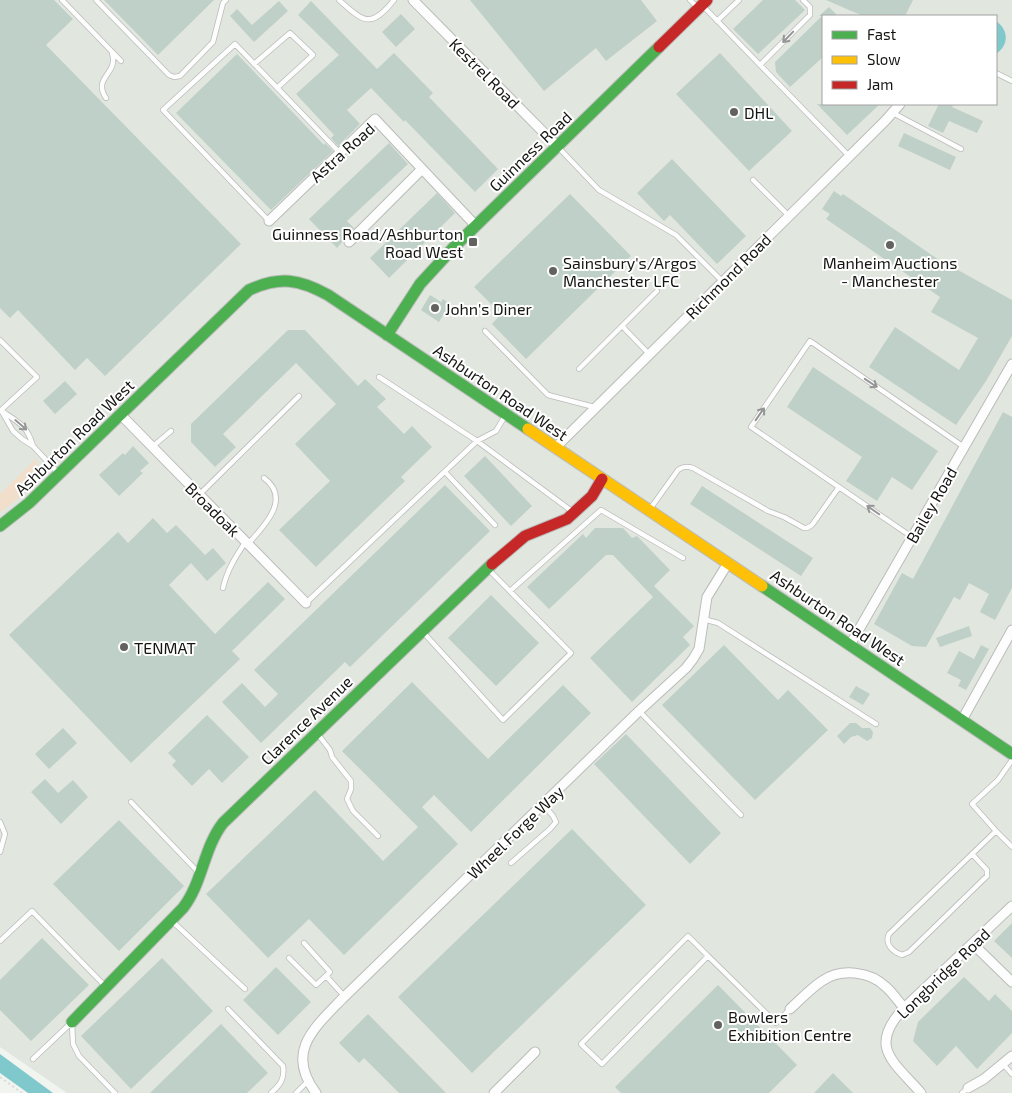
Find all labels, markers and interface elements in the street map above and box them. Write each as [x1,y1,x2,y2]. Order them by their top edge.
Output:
legend [822,15,997,105]
text: Fast [867,25,897,43]
one-way arrow [782,31,794,43]
street label: Kestrel Road [446,34,524,112]
text: Slow [867,50,901,68]
text: Jam [867,75,893,93]
place label: DHL [744,103,774,122]
marker: DHL [728,106,740,118]
street label: Guinness Road [485,107,575,195]
street label: Astra Road [306,118,378,186]
place label: Guinness Road/Ashburton Road West [272,224,463,261]
street label: Richmond Road [681,229,775,323]
marker: Guinness Road/Ashburton Road West [467,236,479,248]
marker: Manheim Auctions - Manchester [884,239,896,251]
place label: Sainsbury's/Argos Manchester LFC [563,253,697,290]
place label: Manheim Auctions - Manchester [823,253,957,290]
marker: Sainsbury's/Argos Manchester LFC [547,265,559,277]
place label: John's Diner [445,299,532,318]
marker: John's Diner [429,302,441,314]
street label: Ashburton Road West [430,340,572,444]
street label: Ashburton Road West [11,375,137,499]
one-way arrow [864,378,878,388]
one-way arrow [755,407,765,421]
one-way arrow [14,419,27,431]
street label: Bailey Road [902,464,960,546]
street label: Broadoak [182,478,244,540]
one-way arrow [866,505,880,515]
street label: Ashburton Road West [767,565,909,669]
place label: TENMAT [134,638,196,657]
marker: TENMAT [118,641,130,653]
street label: Clarence Avenue [256,672,356,768]
street label: Wheel Forge Way [463,781,567,883]
street label: Longbridge Road [892,924,994,1022]
place label: Bowlers Exhibition Centre [728,1007,852,1044]
marker: Bowlers Exhibition Centre [712,1019,724,1031]

